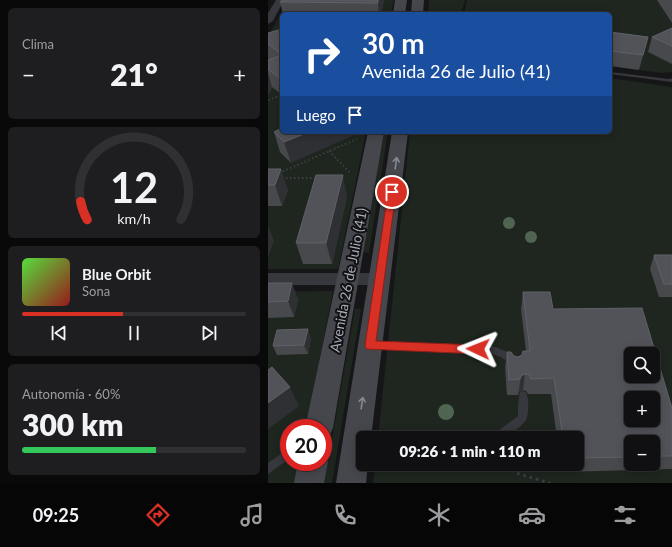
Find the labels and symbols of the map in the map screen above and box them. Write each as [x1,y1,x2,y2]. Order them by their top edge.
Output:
one-way arrow [392,157,400,170]
pin [375,175,409,209]
street label: Avenida 26 de Julio (41) [326,206,370,354]
position arrow [457,328,499,370]
one-way arrow [358,397,366,410]
speed limit sign: 20 [280,419,332,471]

